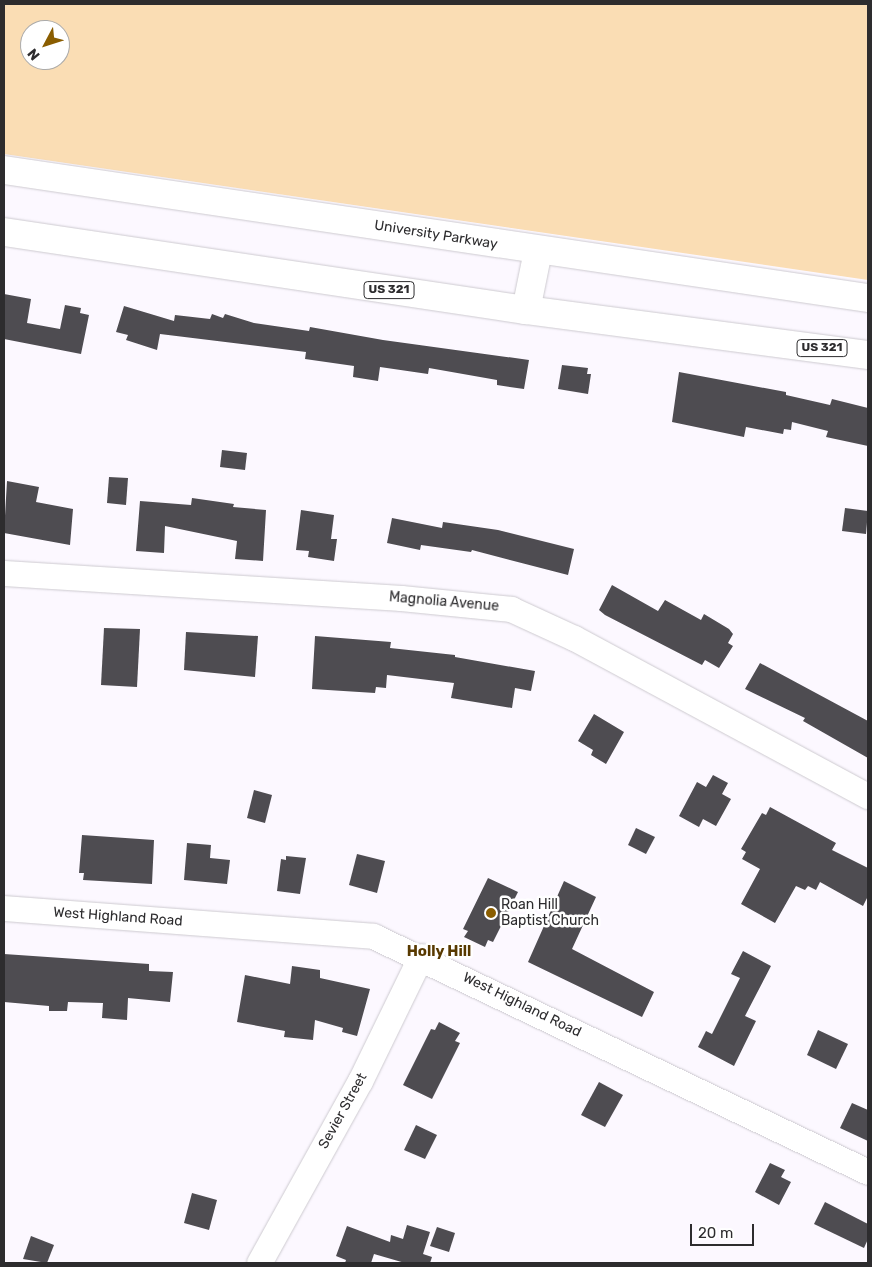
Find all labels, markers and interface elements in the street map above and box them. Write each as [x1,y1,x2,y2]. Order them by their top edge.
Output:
north arrow [20,20,70,70]
text: N [24,45,44,64]
street label: University Parkway [373,217,499,253]
road number: US 321 [363,280,415,300]
road number: US 321 [796,338,848,358]
street label: Magnolia Avenue [388,589,500,615]
place label: Roan Hill Baptist Church [501,897,599,930]
street label: West Highland Road [53,904,183,930]
marker: Roan Hill Baptist Church [485,907,497,919]
district label: Holly Hill [406,943,472,961]
street label: West Highland Road [460,969,584,1041]
street label: Sevier Street [315,1070,371,1152]
scale bar [692,1214,756,1246]
text: 20 m [698,1224,733,1242]

